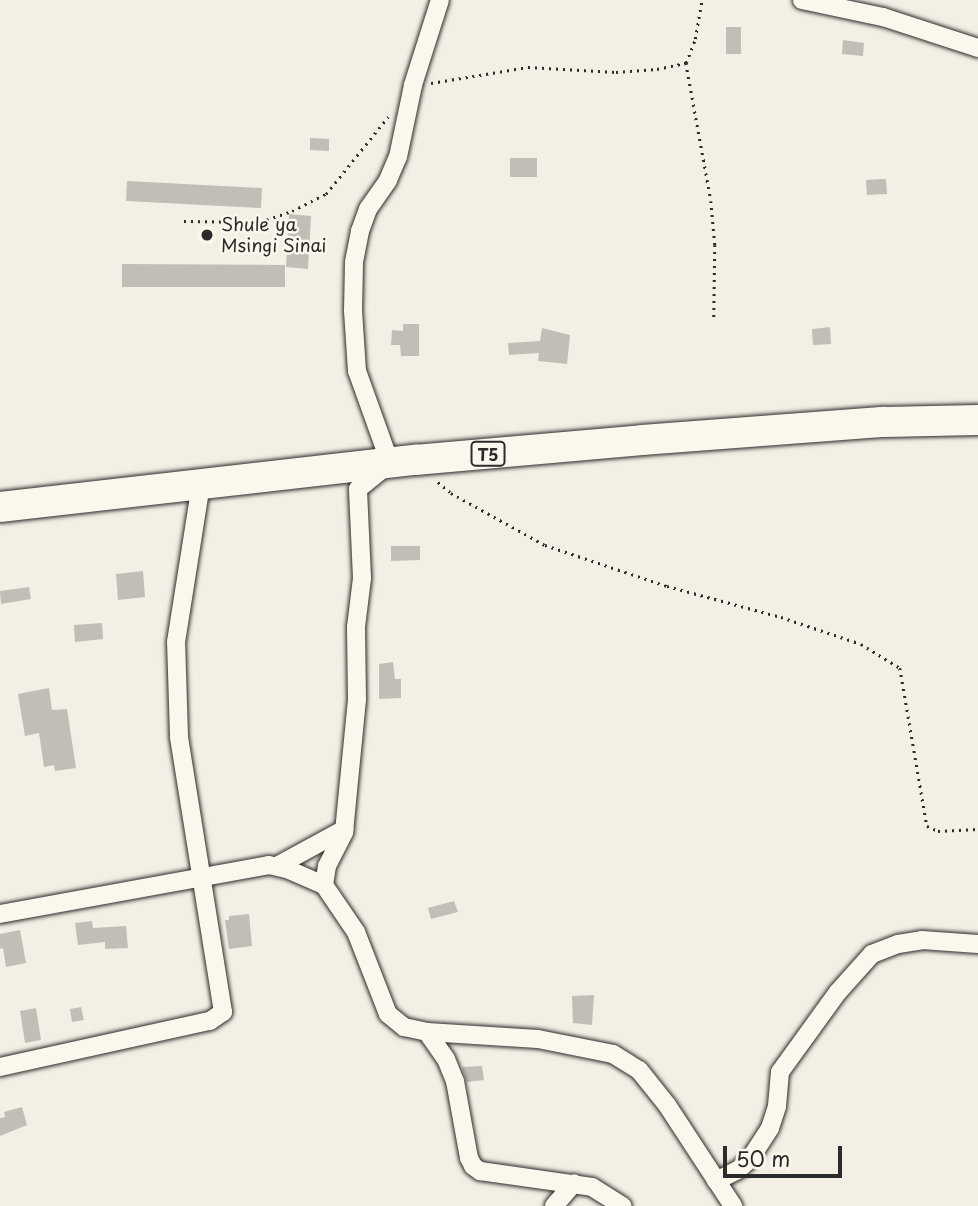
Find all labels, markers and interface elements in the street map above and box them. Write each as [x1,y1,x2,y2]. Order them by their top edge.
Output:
place label: Shule ya Msingi Sinai [221,214,327,256]
marker: Shule ya Msingi Sinai [199,227,215,243]
road number: T5 [470,442,505,467]
scale bar [726,1132,845,1176]
text: 50 m [736,1142,790,1174]

